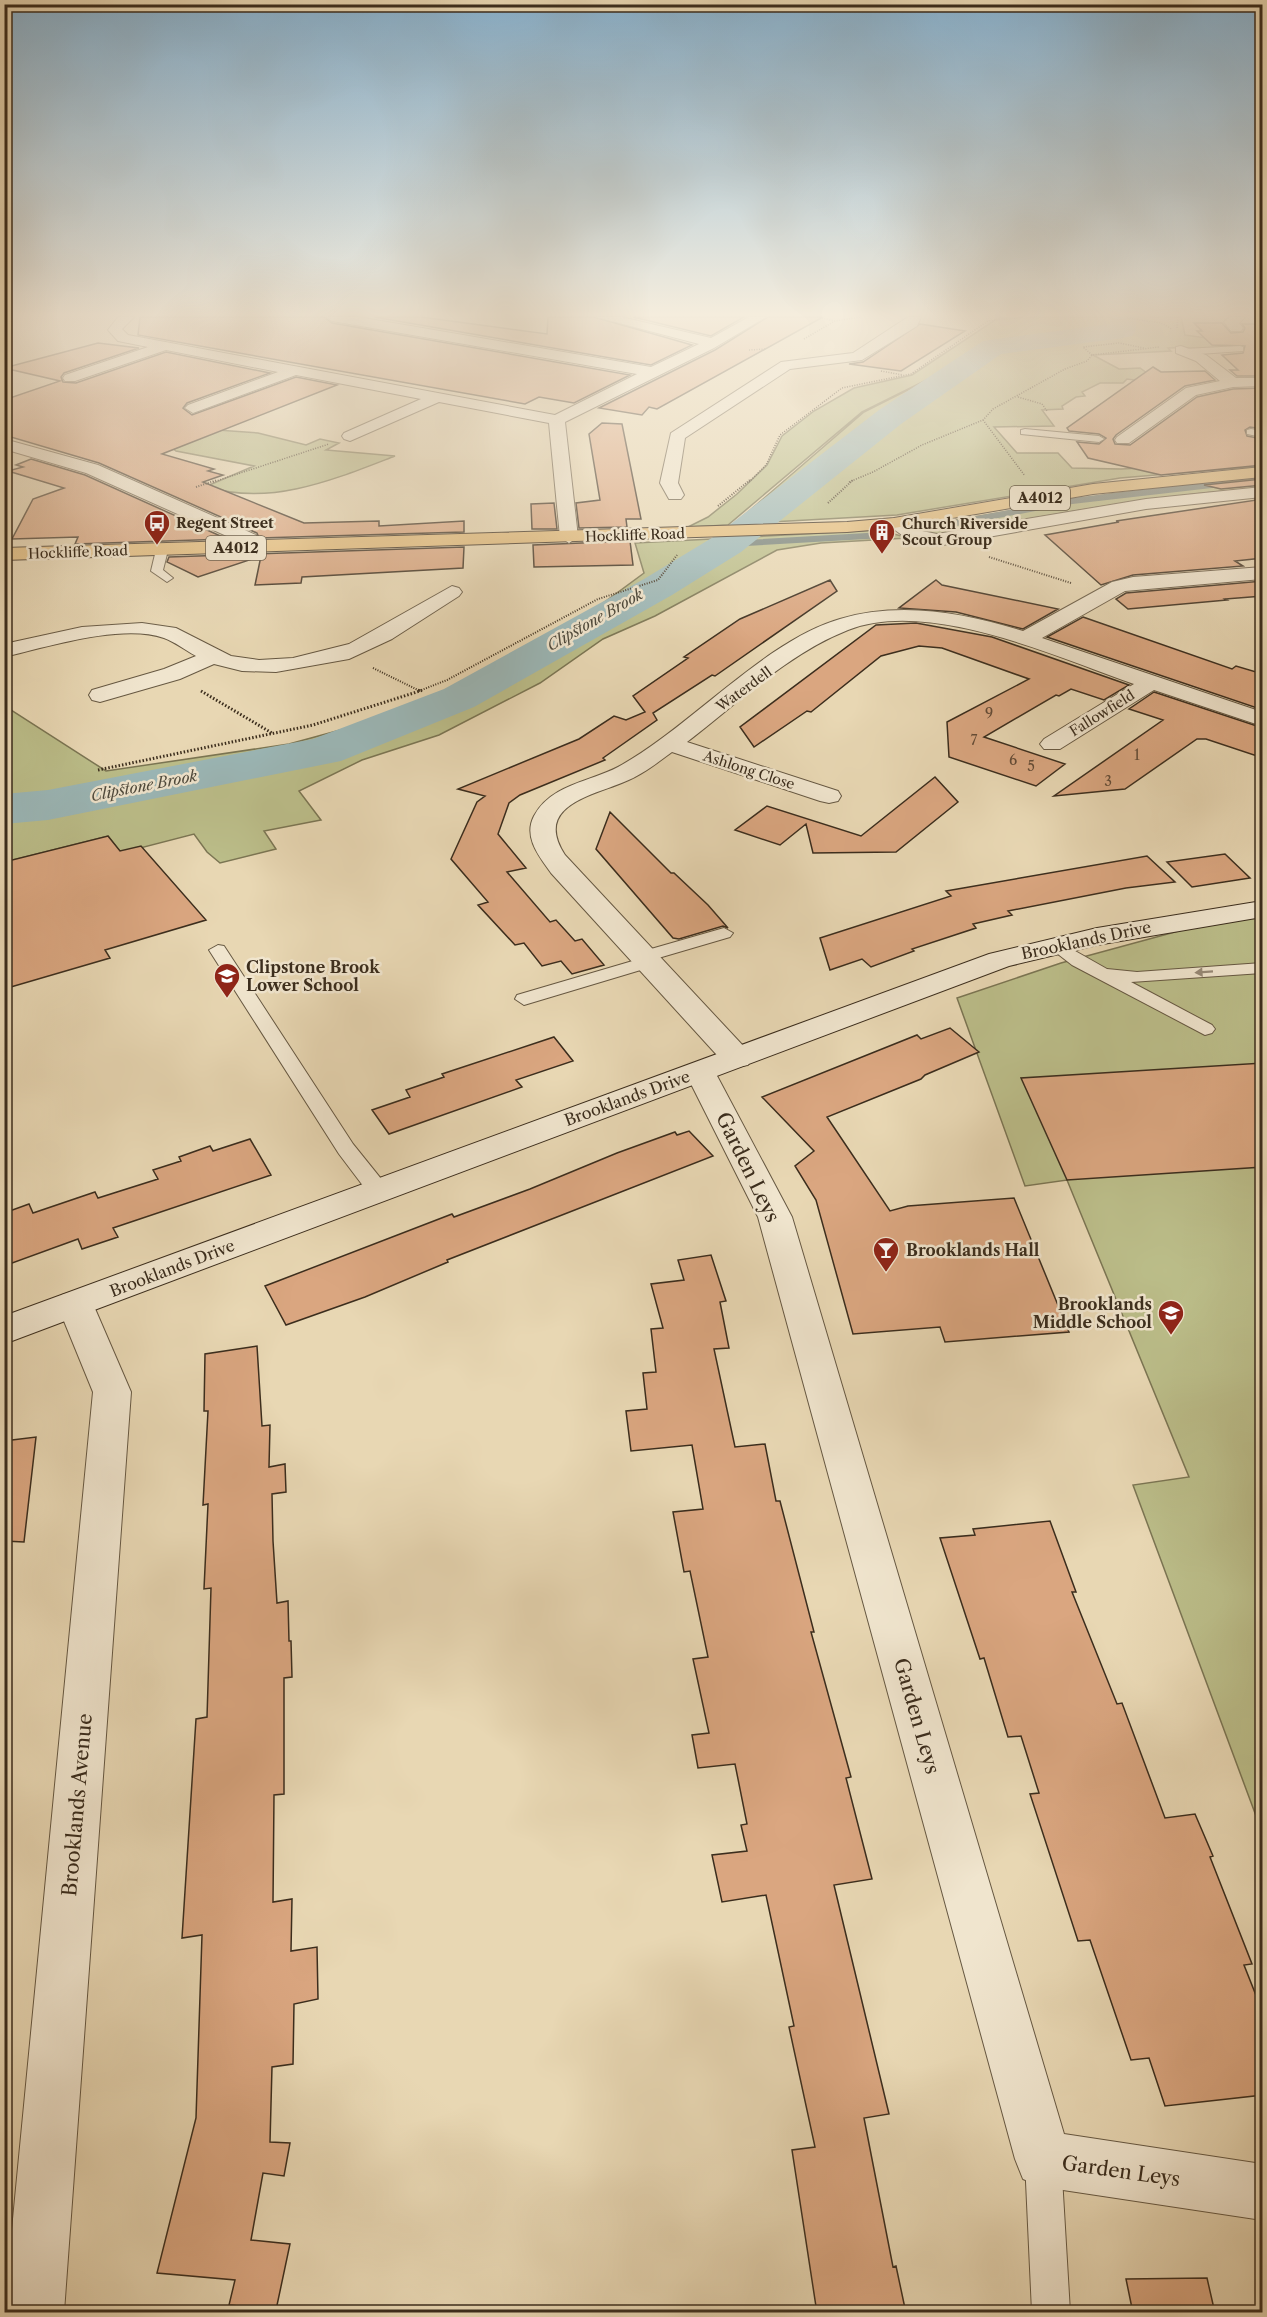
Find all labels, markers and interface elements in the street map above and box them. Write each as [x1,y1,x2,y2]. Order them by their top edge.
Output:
road number: A4012 [1010,486,1070,510]
bus stop icon: Regent Street [142,508,172,546]
place label: Regent Street [176,514,274,532]
place label: Church Riverside Scout Group [902,515,1028,549]
building icon: Church Riverside Scout Group [867,517,897,555]
street label: Hockliffe Road [585,524,686,546]
road number: A4012 [206,536,266,560]
street label: Hockliffe Road [28,541,129,563]
water label: Clipstone Brook [543,584,646,655]
street label: Waterdell [712,663,775,716]
street label: Fallowfield [1066,686,1138,740]
house number: 9 [985,704,993,722]
house number: 7 [971,731,978,749]
street label: Ashlong Close [700,746,797,793]
house number: 1 [1134,746,1140,764]
house number: 6 [1009,751,1017,769]
house number: 5 [1027,757,1035,775]
water label: Clipstone Brook [89,766,199,805]
house number: 3 [1104,772,1112,790]
street label: Brooklands Drive [1019,916,1153,964]
place label: Clipstone Brook Lower School [246,957,380,995]
school or university icon: Clipstone Brook Lower School [212,961,242,999]
one-way arrow [1195,967,1214,977]
street label: Brooklands Drive [561,1066,693,1130]
street label: Garden Leys [711,1108,785,1226]
street label: Brooklands Drive [107,1235,237,1301]
bar icon: Brooklands Hall [871,1235,901,1273]
place label: Brooklands Hall [906,1240,1040,1260]
place label: Brooklands Middle School [1033,1294,1152,1332]
school or university icon: Brooklands Middle School [1156,1298,1186,1336]
street label: Garden Leys [889,1655,945,1777]
street label: Brooklands Avenue [57,1712,97,1898]
street label: Garden Leys [1060,2151,1182,2191]

